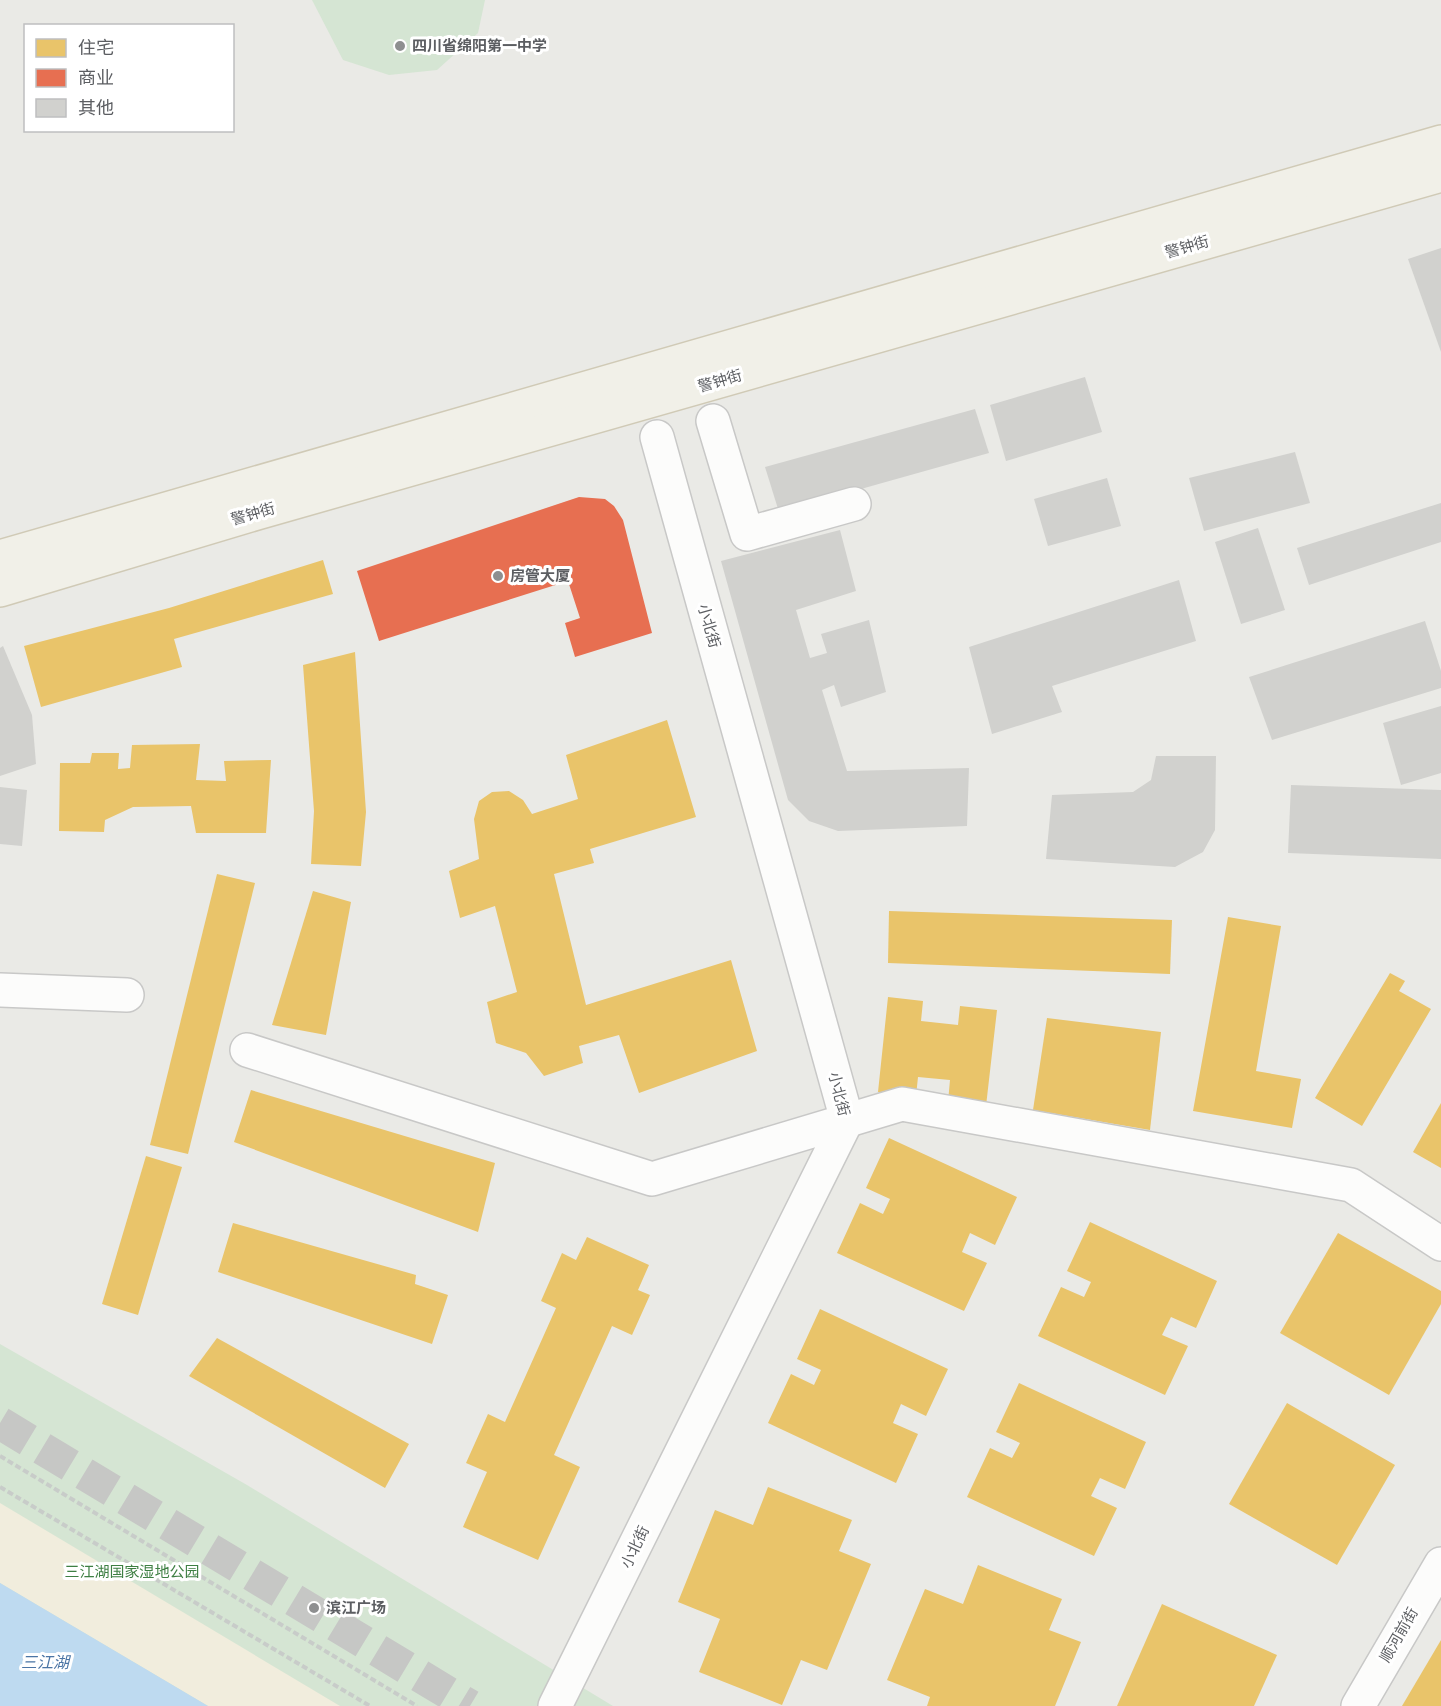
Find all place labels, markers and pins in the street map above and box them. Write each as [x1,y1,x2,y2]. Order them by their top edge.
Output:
place label: 四川省绵阳第一中学 [412,37,547,55]
marker: 四川省绵阳第一中学 [393,39,407,53]
place label: 房管大厦 [510,567,570,585]
marker: 房管大厦 [491,569,505,583]
place label: 滨江广场 [326,1599,386,1617]
marker: 滨江广场 [307,1601,321,1615]

